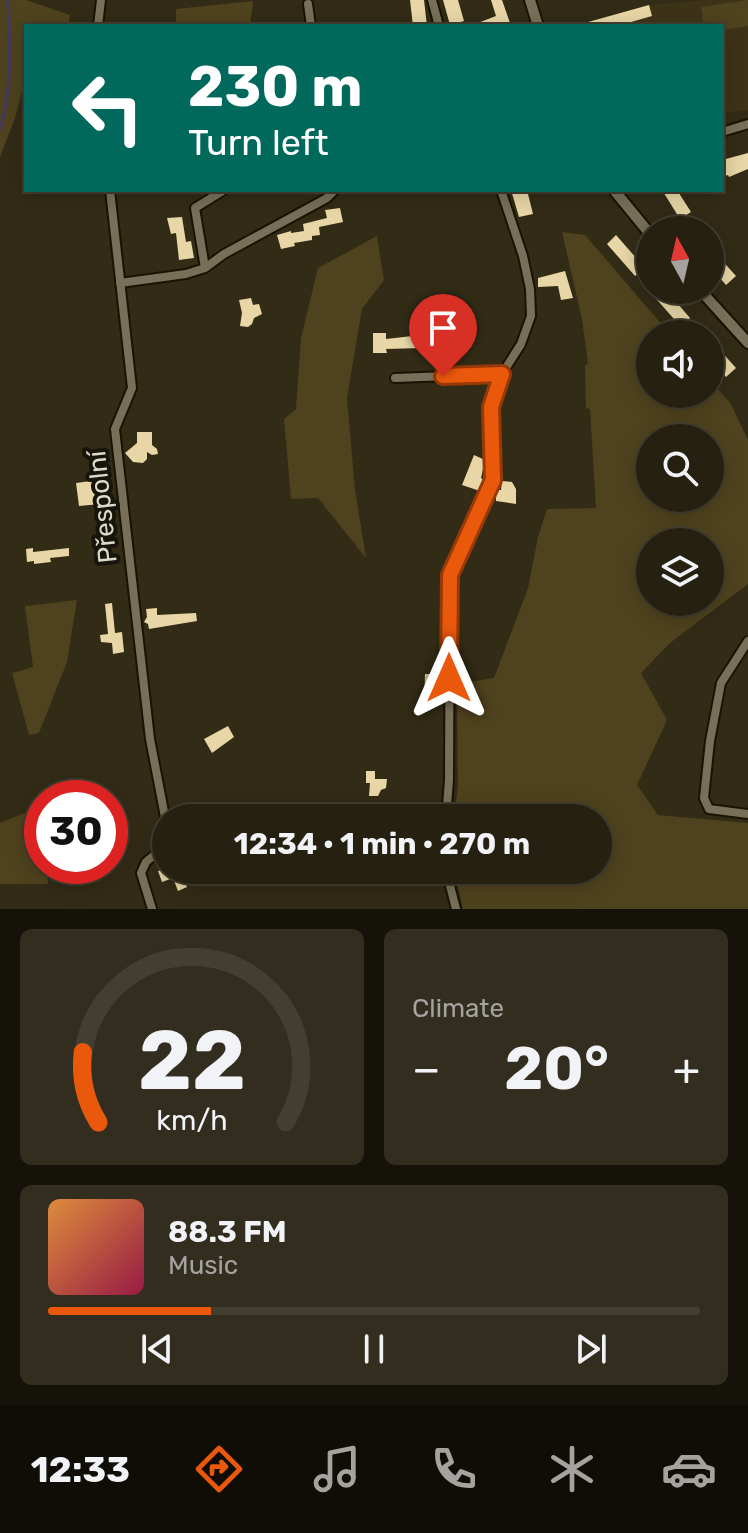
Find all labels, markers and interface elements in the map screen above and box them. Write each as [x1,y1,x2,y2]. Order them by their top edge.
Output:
text: 230 m [188,54,363,120]
icon: left [56,56,160,160]
text: Turn left [188,121,329,164]
north arrow [636,216,724,304]
map controls [636,216,724,616]
pin [409,294,477,376]
icon: arrive [421,306,465,350]
button: sound [636,320,724,408]
button: search [636,424,724,512]
street label: Přespolní [81,447,124,565]
button: layers [636,528,724,616]
position arrow [407,636,491,720]
speed limit sign: 30 [24,780,128,884]
text: 12:34 · 1 min · 270 m [234,826,530,862]
text: Climate [412,993,504,1024]
text: 22 [138,1011,246,1110]
text: 20° [504,1033,609,1104]
text: − [412,1043,441,1095]
text: + [673,1043,700,1095]
text: km/h [156,1103,228,1137]
text: 88.3 FM [168,1214,287,1250]
text: Music [168,1250,238,1281]
icon: previous [135,1327,179,1371]
icon: pause [352,1327,396,1371]
icon: next [569,1327,613,1371]
icon: directions [191,1441,247,1497]
icon: music [309,1441,365,1497]
icon: phone [426,1441,482,1497]
icon: climate [544,1441,600,1497]
icon: car [661,1441,717,1497]
text: 12:33 [31,1448,130,1491]

